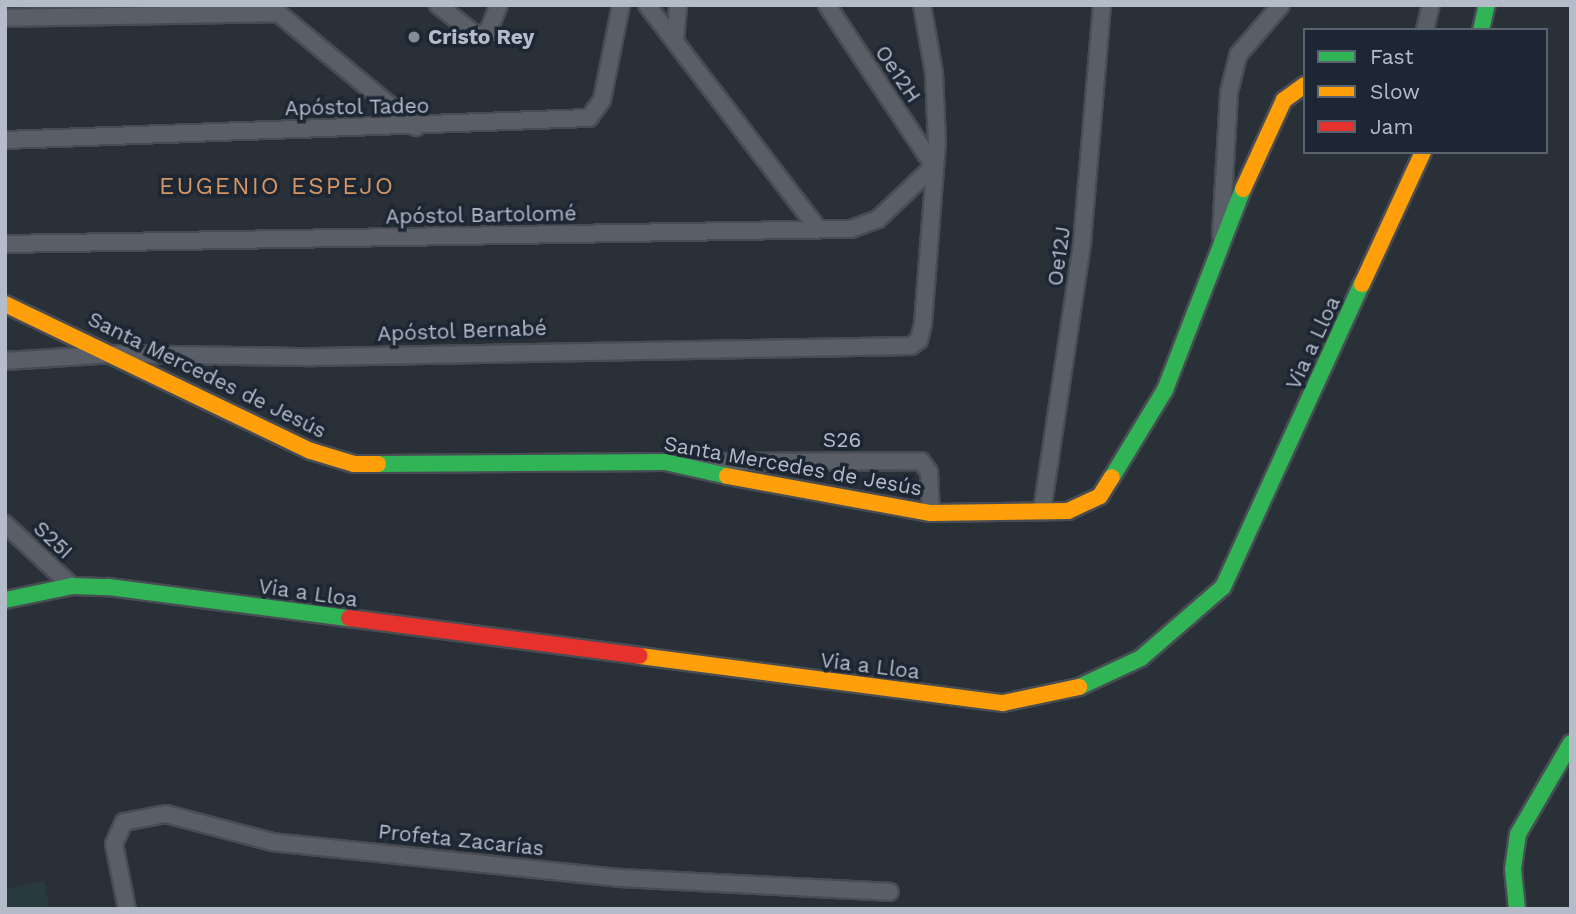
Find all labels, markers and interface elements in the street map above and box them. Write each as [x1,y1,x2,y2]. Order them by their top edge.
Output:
place label: Cristo Rey [428,24,534,50]
legend [1303,28,1548,154]
marker: Cristo Rey [406,29,422,45]
street label: Oe12H [870,41,926,107]
text: Fast [1370,44,1414,69]
text: Slow [1370,79,1420,104]
street label: Apóstol Tadeo [284,93,430,121]
text: Jam [1370,114,1413,139]
district label: EUGENIO ESPEJO [161,173,393,201]
street label: Apóstol Bartolomé [385,201,577,229]
street label: Oe12J [1042,224,1076,288]
street label: Via a Lloa [1280,292,1346,394]
street label: Santa Mercedes de Jesús [83,306,331,444]
street label: Apóstol Bernabé [376,315,548,347]
street label: S26 [823,427,861,453]
street label: Santa Mercedes de Jesús [661,431,925,501]
street label: S25I [28,516,78,564]
street label: Via a Lloa [256,574,360,612]
street label: Via a Lloa [818,647,922,685]
street label: Profeta Zacarías [377,819,545,861]

